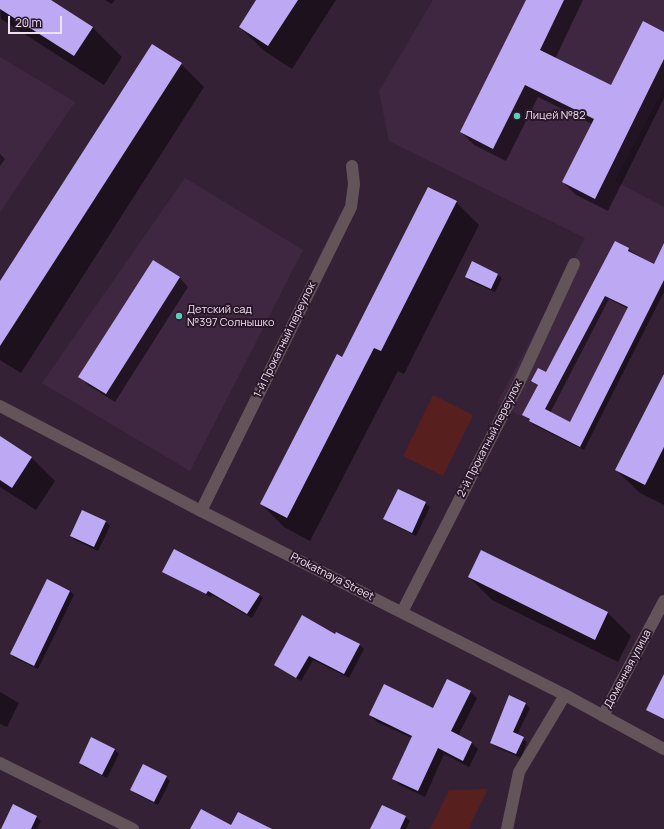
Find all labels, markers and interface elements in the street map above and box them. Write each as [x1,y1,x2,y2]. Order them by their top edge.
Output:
scale bar [10,8,64,34]
text: 20 m [15,14,42,31]
place label: Лицей №82 [525,109,585,123]
marker: Лицей №82 [512,111,522,121]
street label: 1-й Прокатный переулок [251,280,319,400]
place label: Детский сад №397 Солнышко [187,303,274,329]
marker: Детский сад №397 Солнышко [174,311,184,321]
street label: 2-й Прокатный переулок [455,379,525,499]
street label: Prokatnaya Street [288,550,376,604]
street label: Доменная улица [602,627,654,711]

